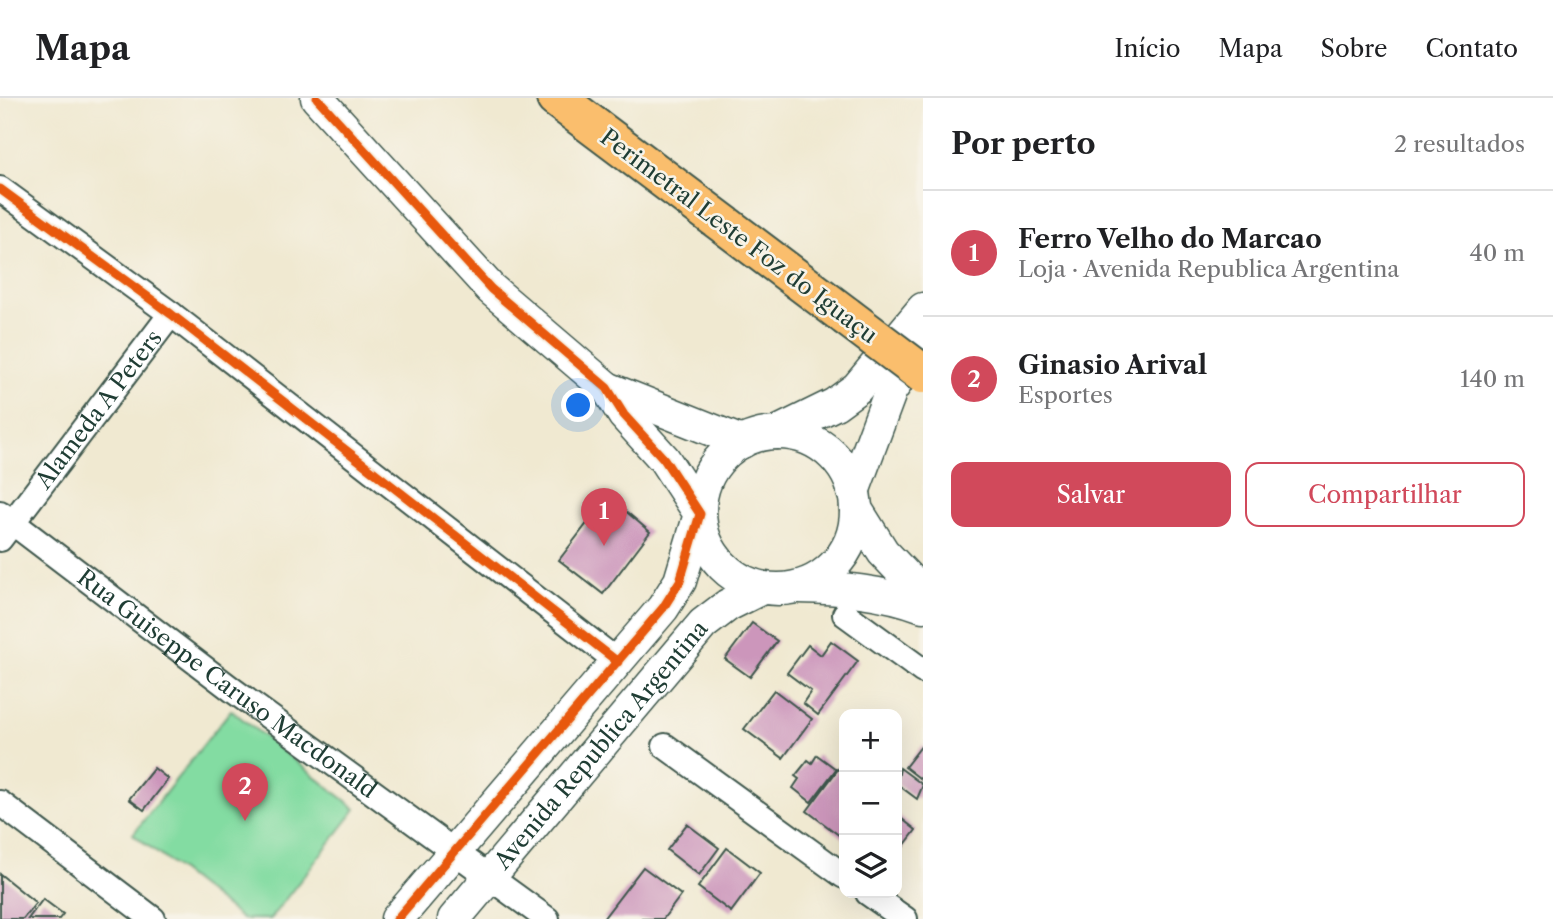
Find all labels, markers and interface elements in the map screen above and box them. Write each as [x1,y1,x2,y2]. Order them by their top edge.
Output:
text: Mapa [35,28,130,69]
text: Início [1114,34,1180,63]
text: Mapa [1218,34,1283,63]
text: Sobre [1321,34,1387,63]
text: Contato [1425,34,1518,63]
street label: Perimetral Leste Foz do Iguaçu [595,123,883,349]
text: Por perto [951,125,1096,162]
text: 2 resultados [1394,130,1525,158]
text: Ferro Velho do Marcao [1018,223,1322,255]
text: 1 [969,239,979,267]
text: 40 m [1470,239,1525,267]
text: Loja · Avenida Republica Argentina [1018,255,1399,283]
street label: Alameda A Peters [29,324,168,495]
text: Ginasio Arival [1018,349,1207,381]
text: 2 [967,365,981,393]
text: 140 m [1460,365,1525,393]
text: Esportes [1018,381,1113,409]
your location [561,388,595,422]
button: Salvar [951,462,1231,527]
button: Compartilhar [1245,462,1525,527]
pin: 1 [581,488,627,546]
street label: Rua Guiseppe Caruso Macdonald [72,563,382,804]
street label: Avenida Republica Argentina [488,614,714,875]
map controls [839,709,902,898]
button: + [839,709,902,772]
pin: 2 [222,763,268,821]
button: − [839,772,902,835]
button: layers [839,835,902,898]

